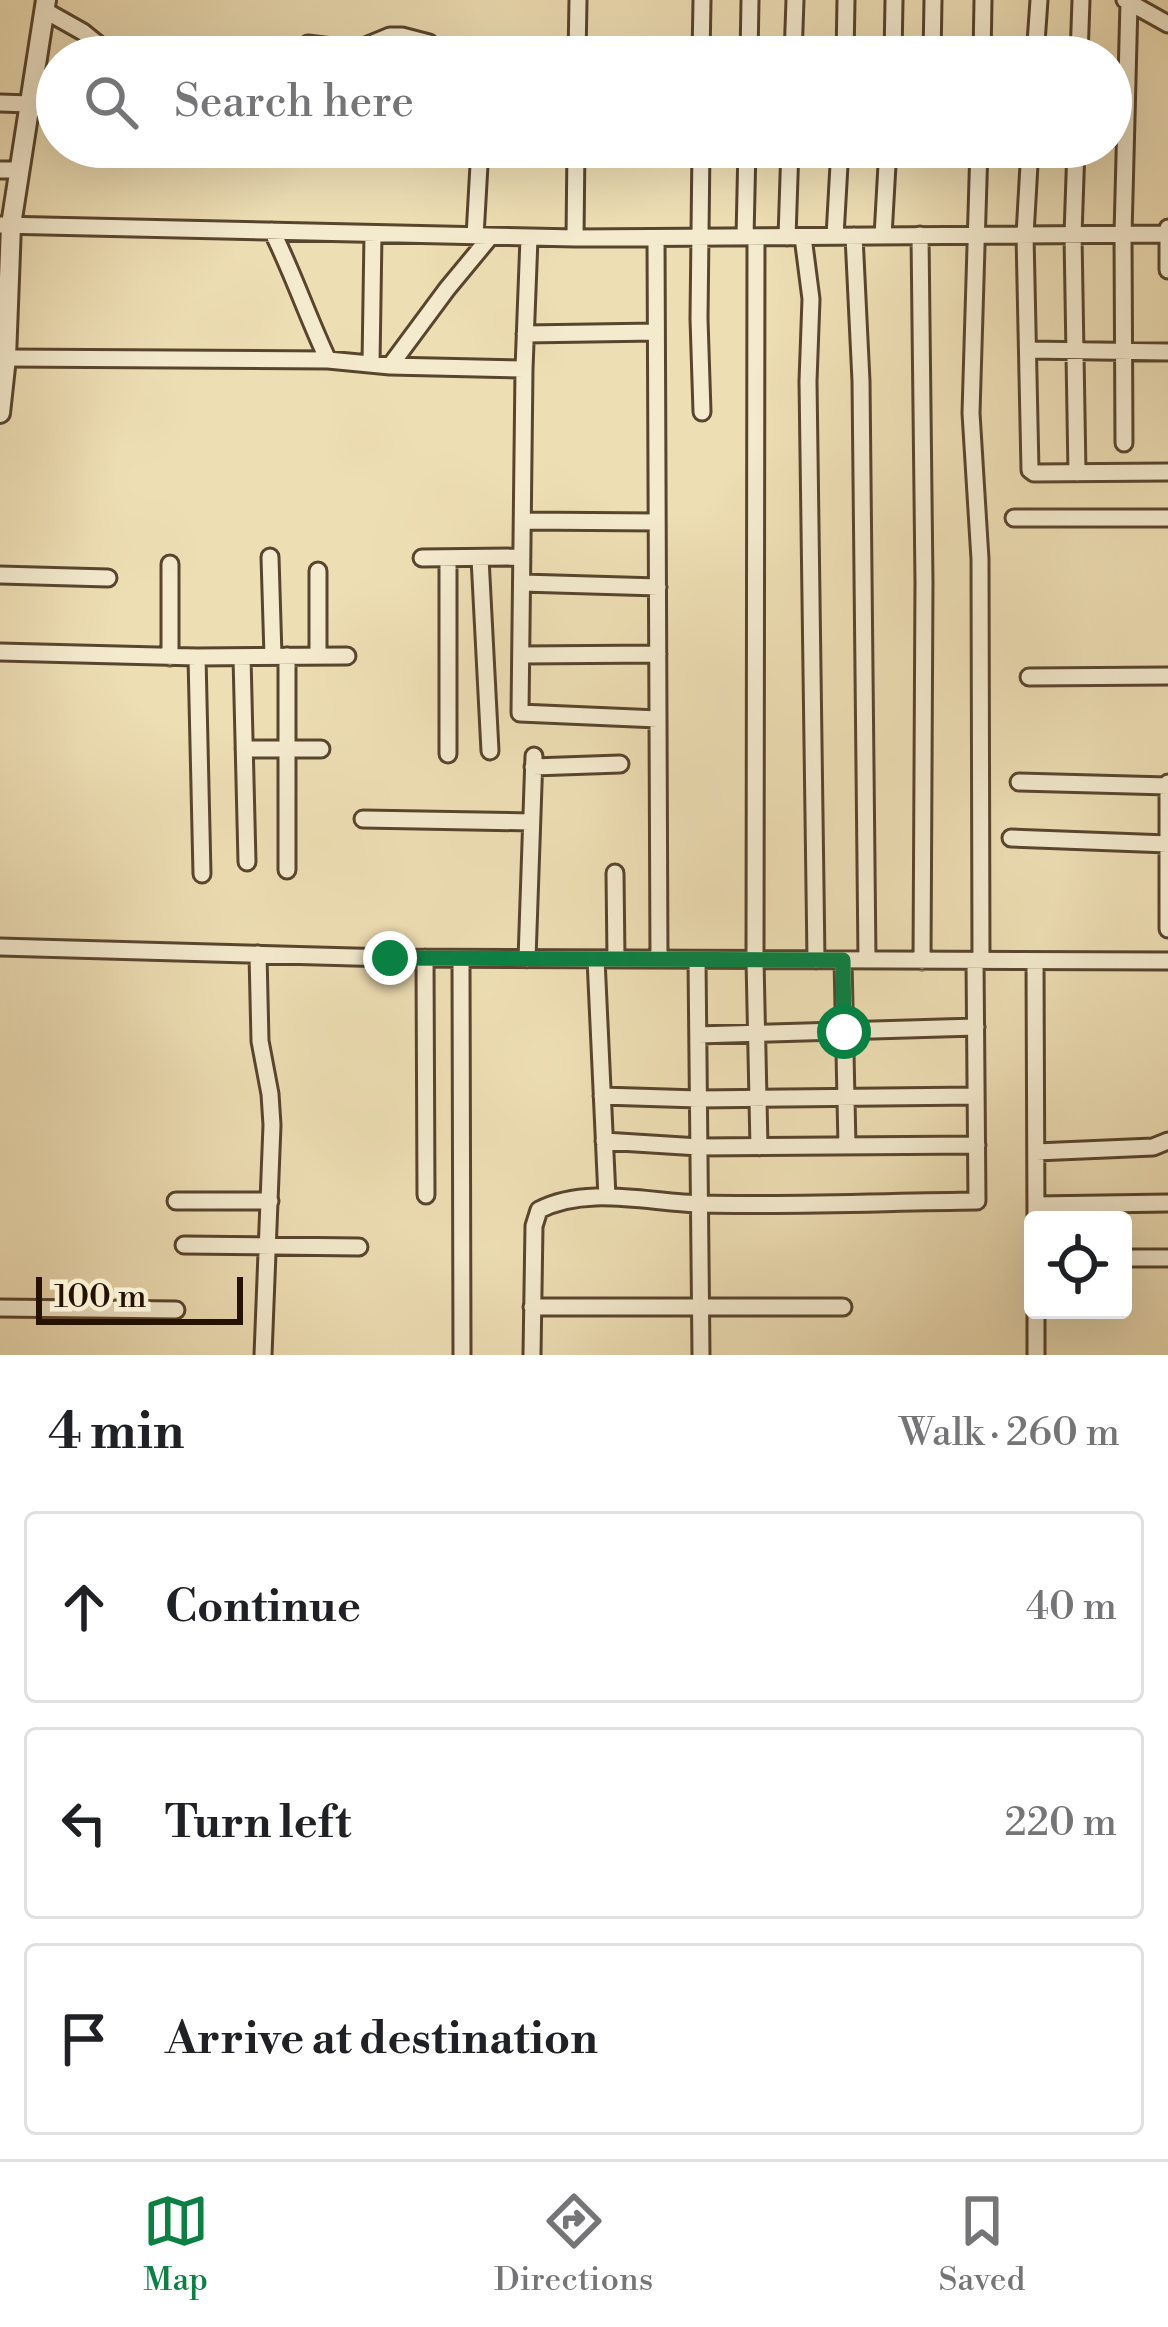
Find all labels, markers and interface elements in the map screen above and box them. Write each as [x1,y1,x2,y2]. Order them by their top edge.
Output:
search box [36,36,1132,168]
icon: search [78,69,144,135]
text: Search here [174,74,414,131]
route end [363,931,417,985]
route start [817,1005,871,1059]
map controls [1024,1211,1132,1319]
button: locate [1024,1211,1132,1319]
scale bar [36,1271,243,1324]
text: 100 m [54,1277,147,1318]
text: 4 min [48,1401,184,1465]
text: Walk · 260 m [899,1409,1120,1458]
icon: ahead [51,1574,117,1640]
text: Continue [165,1579,361,1636]
text: 40 m [1026,1583,1117,1632]
icon: left [51,1790,117,1856]
text: Turn left [165,1795,351,1852]
text: 220 m [1004,1799,1117,1848]
icon: arrive [51,2006,117,2072]
text: Arrive at destination [165,2011,598,2068]
tab: Map [143,2188,209,2301]
tab: Directions [494,2188,653,2301]
tab: Saved [939,2188,1025,2301]

